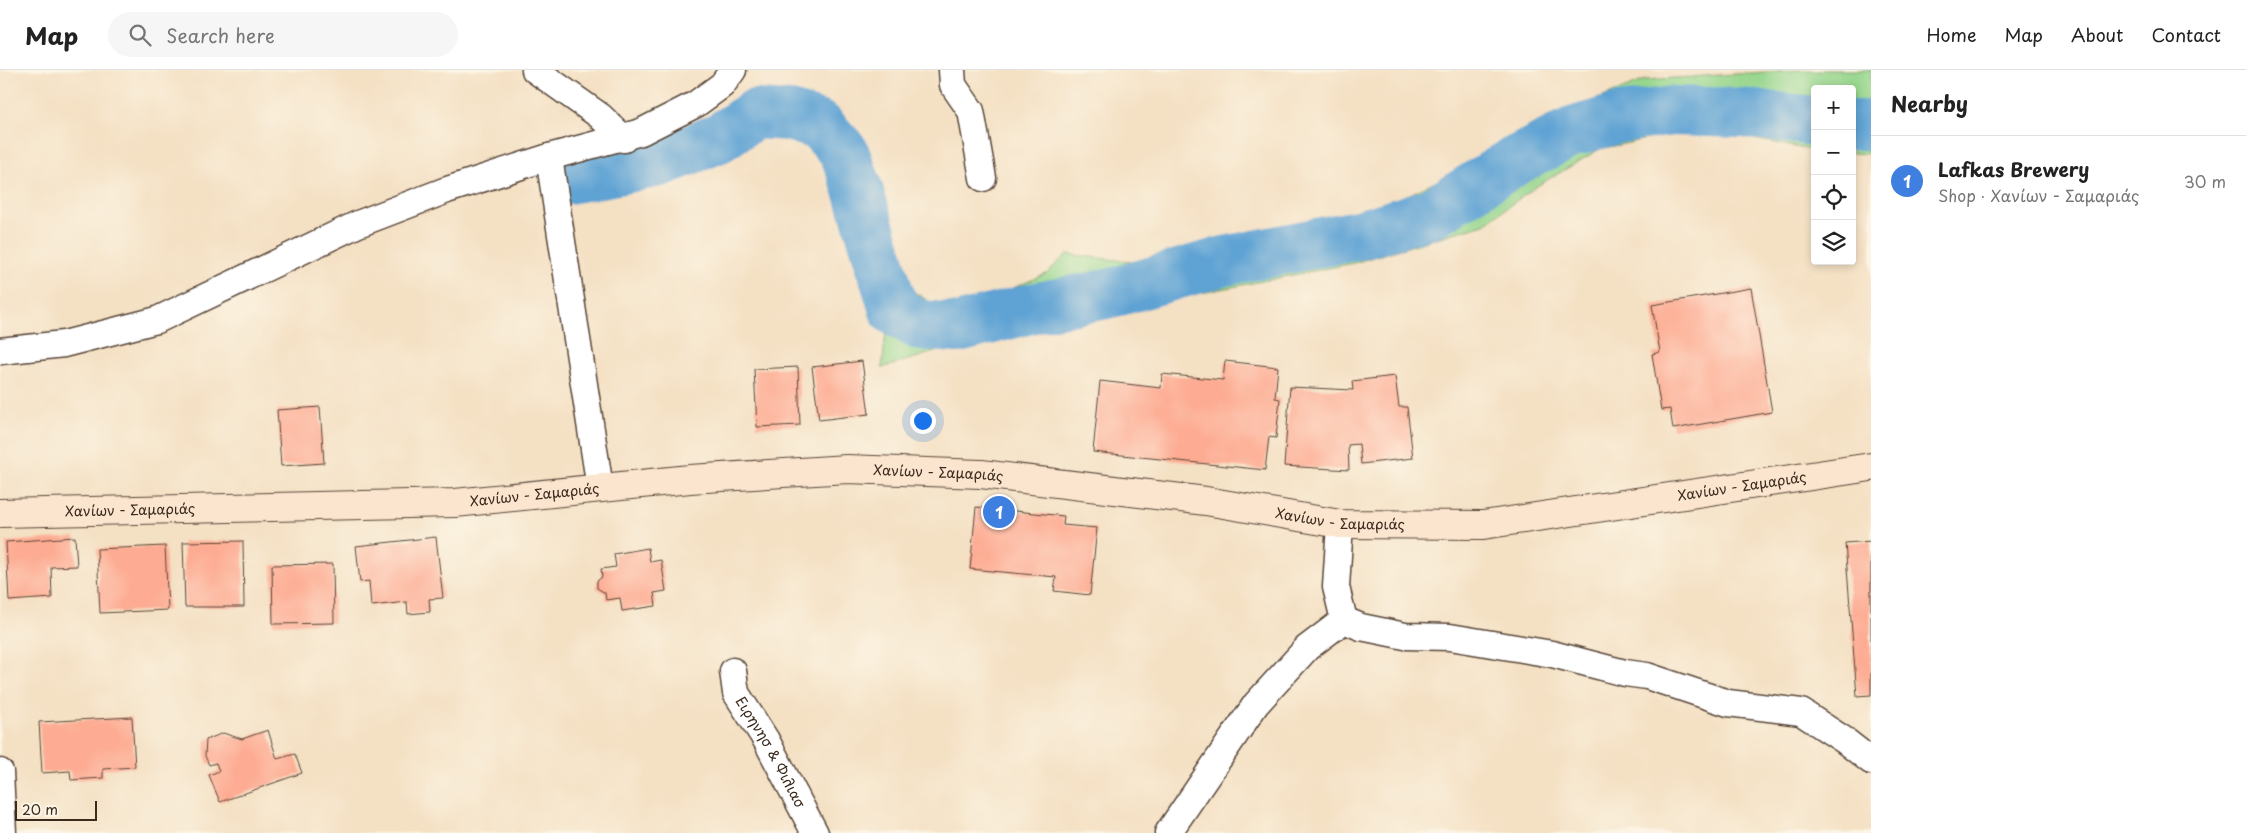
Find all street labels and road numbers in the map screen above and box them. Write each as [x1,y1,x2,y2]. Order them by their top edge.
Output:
street label: Χανίων - Σαμαριάς [873,459,1005,487]
street label: Χανίων - Σαμαριάς [1676,466,1808,506]
street label: Χανίων - Σαμαριάς [469,477,600,511]
street label: Χανίων - Σαμαριάς [65,498,195,522]
street label: Χανίων - Σαμαριάς [1274,502,1405,534]
street label: Ειρηνησ & Φιλιασ [731,692,811,812]

